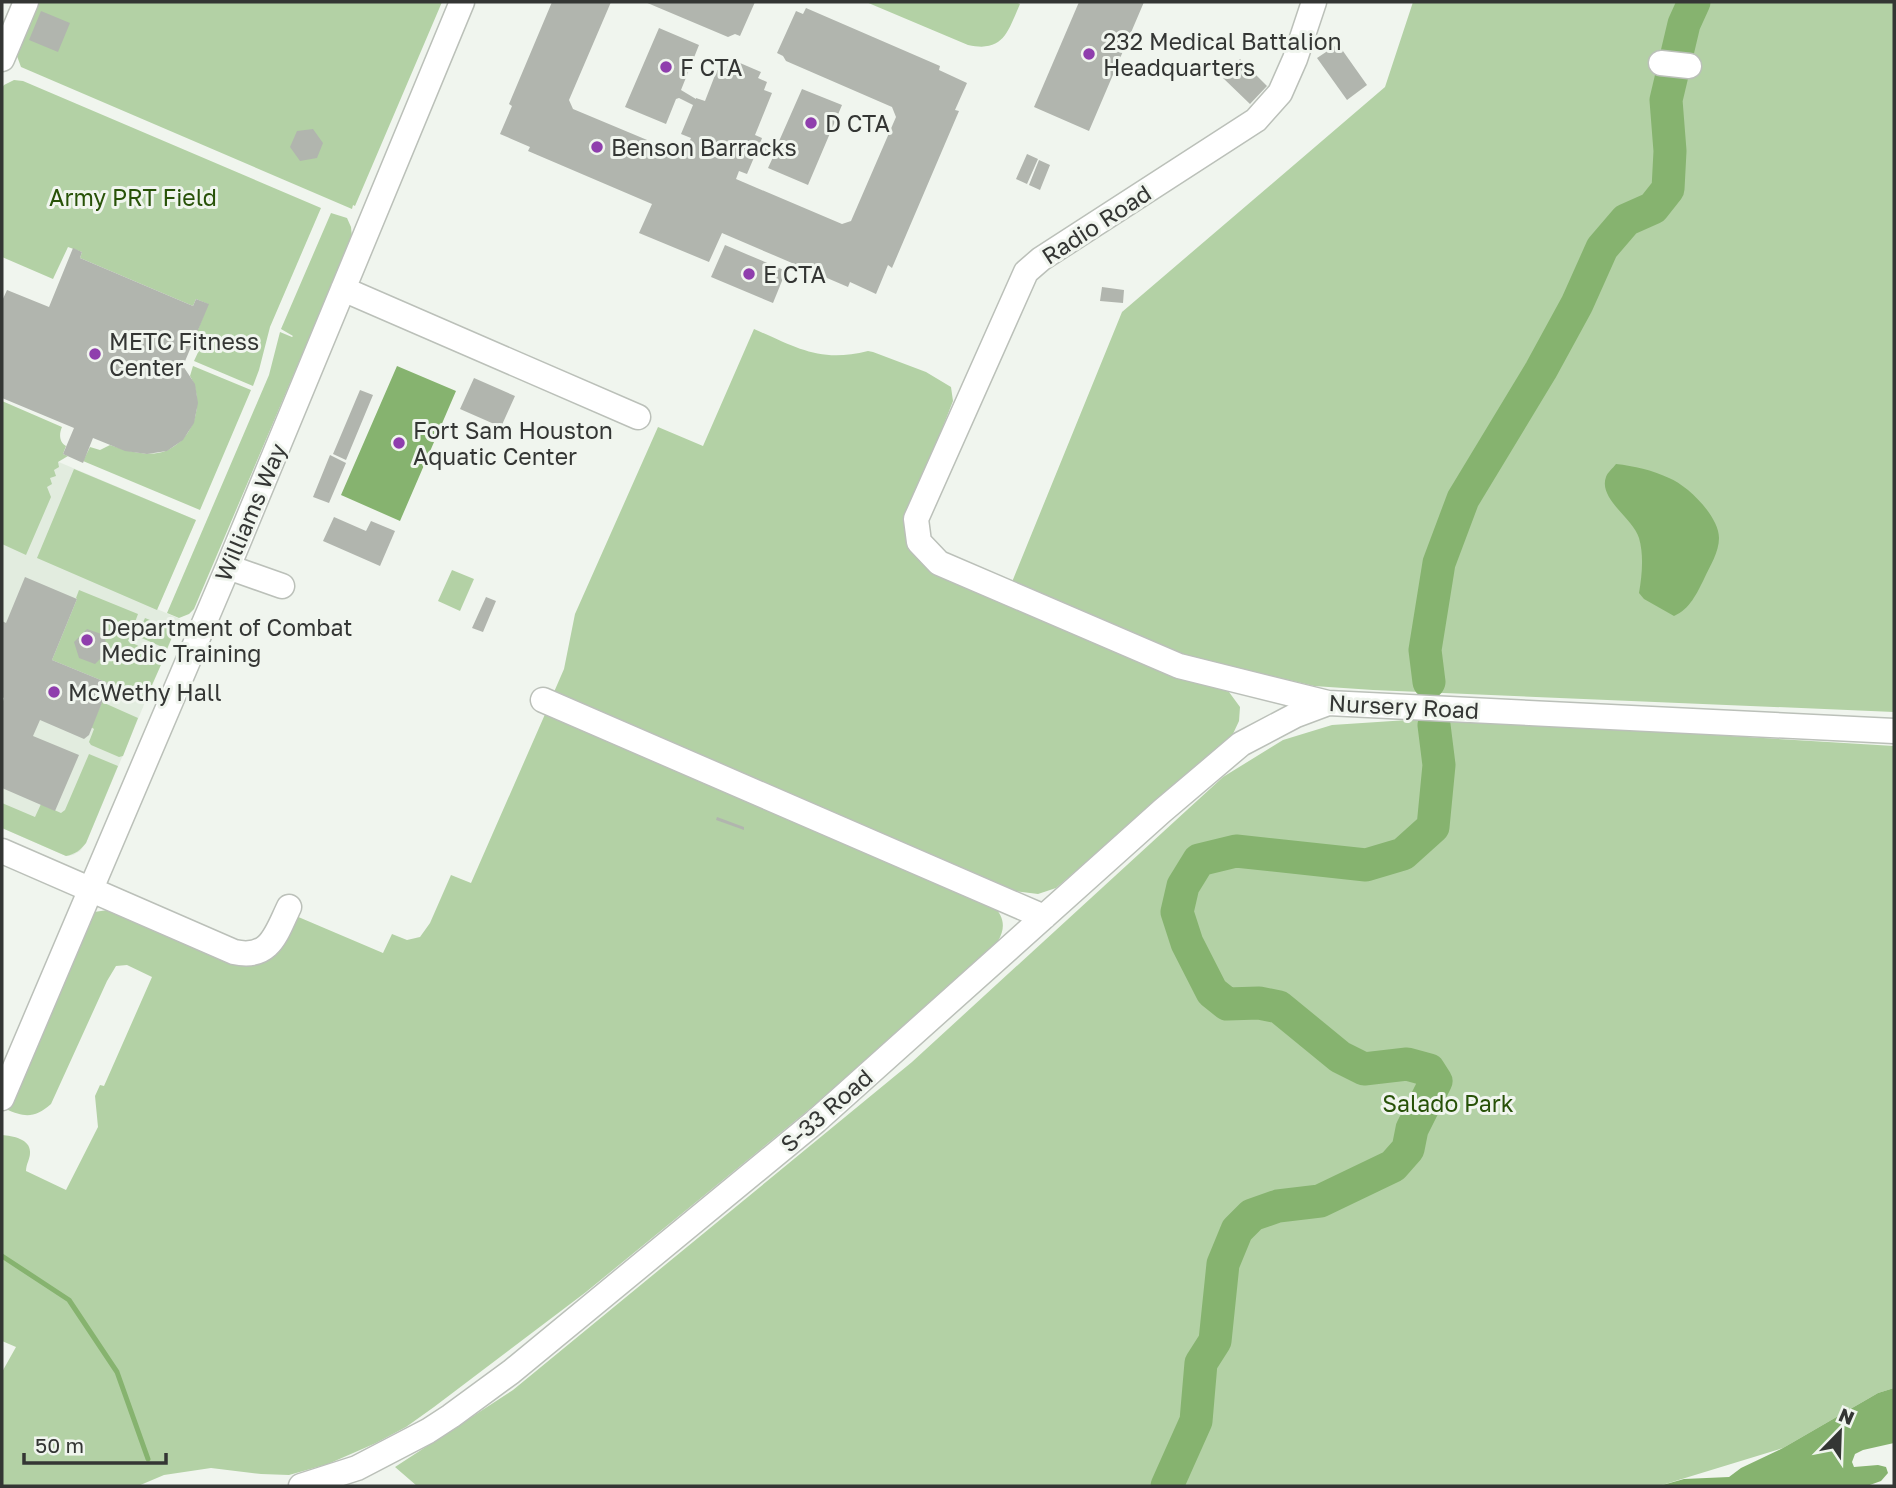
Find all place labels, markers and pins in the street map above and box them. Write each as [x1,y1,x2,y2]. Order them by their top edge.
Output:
place label: 232 Medical Battalion Headquarters [1103,27,1342,81]
marker: 232 Medical Battalion Headquarters [1081,46,1097,62]
place label: F CTA [680,53,742,81]
marker: F CTA [658,59,674,75]
place label: D CTA [825,109,890,137]
marker: D CTA [803,115,819,131]
place label: Benson Barracks [611,133,797,161]
marker: Benson Barracks [589,139,605,155]
place label: E CTA [763,260,826,288]
marker: E CTA [741,266,757,282]
place label: METC Fitness Center [109,327,259,381]
marker: METC Fitness Center [87,346,103,362]
place label: Fort Sam Houston Aquatic Center [413,416,613,470]
marker: Fort Sam Houston Aquatic Center [391,435,407,451]
place label: Department of Combat Medic Training [101,613,352,667]
marker: Department of Combat Medic Training [79,632,95,648]
place label: McWethy Hall [68,678,222,706]
marker: McWethy Hall [46,684,62,700]

